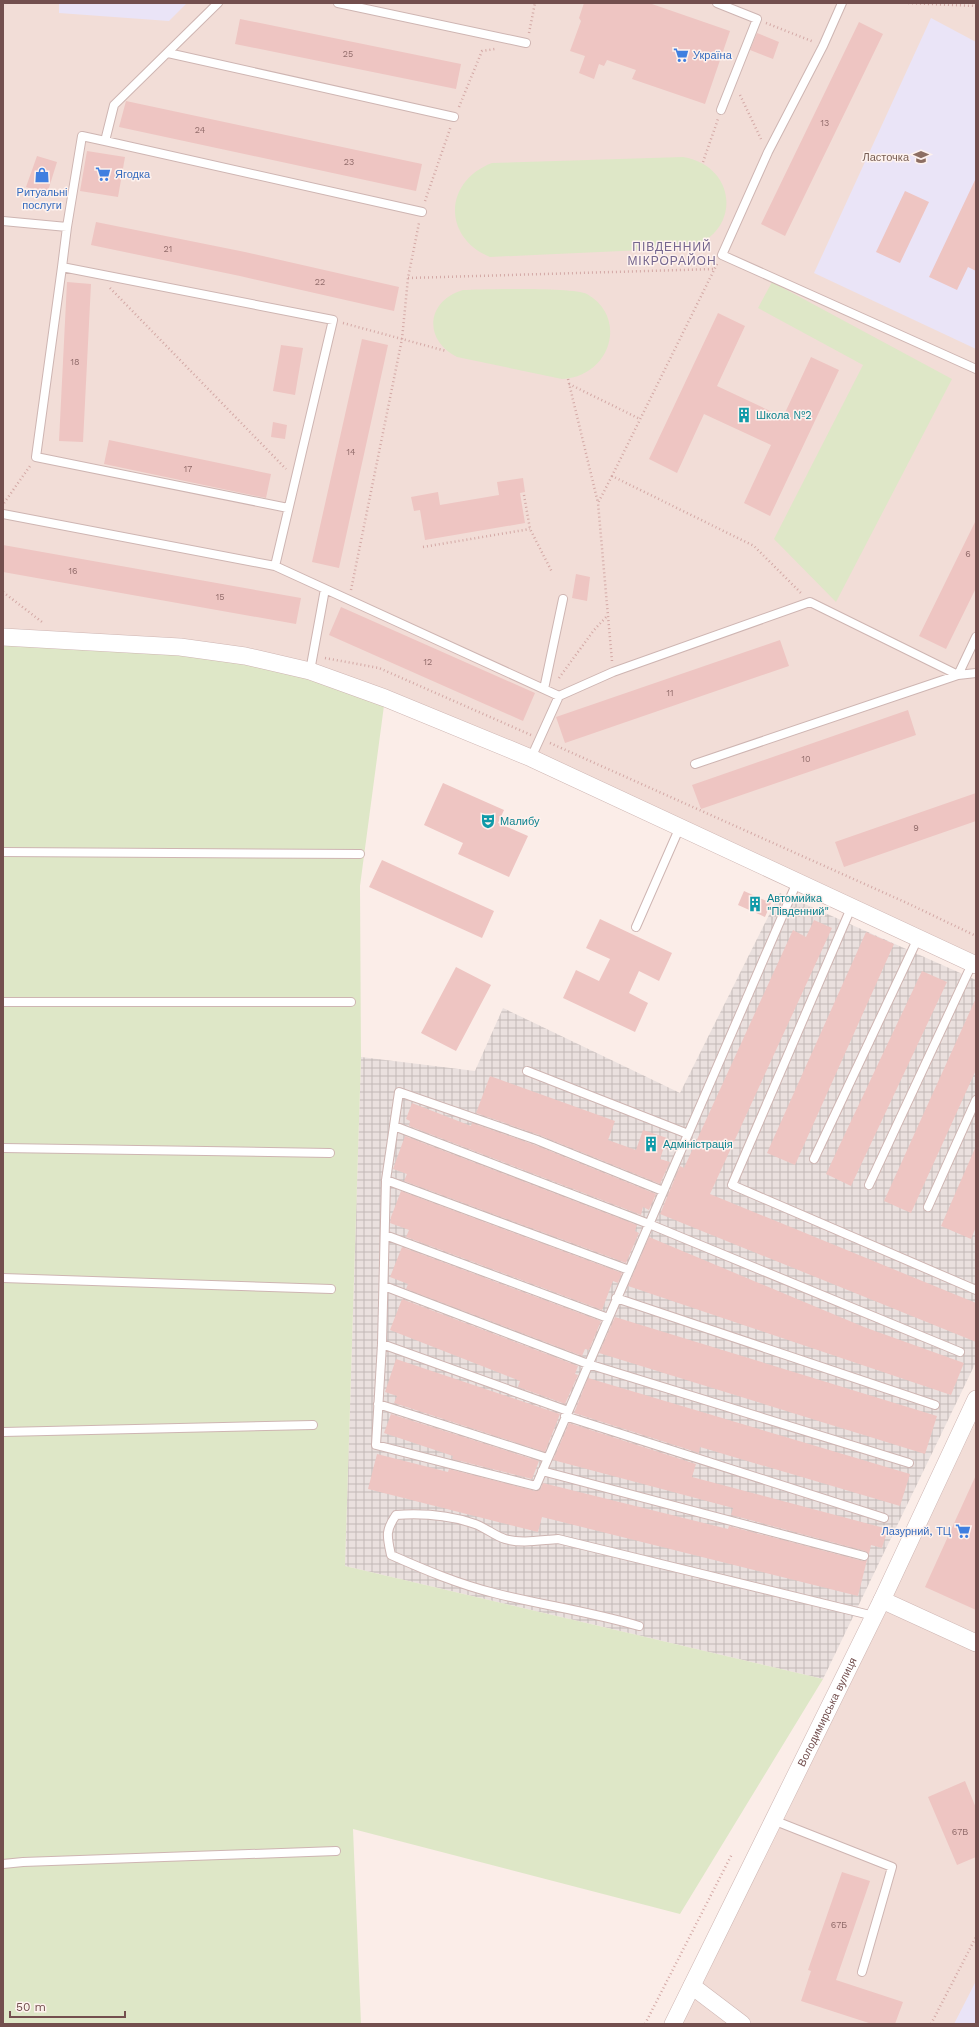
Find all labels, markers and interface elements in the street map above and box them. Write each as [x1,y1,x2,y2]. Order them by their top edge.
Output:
supermarket icon: Україна [672,46,690,64]
house number: 25 [343,49,353,59]
place label: Україна [693,49,733,62]
house number: 13 [821,118,829,128]
house number: 24 [195,125,206,135]
school or university icon: Ласточка [912,148,930,166]
place label: Ласточка [862,151,910,164]
house number: 23 [344,157,354,167]
supermarket icon: Ягодка [94,165,112,183]
shop icon: Ритуальні послуги [33,166,51,184]
place label: Ягодка [115,168,151,181]
place label: Ритуальні послуги [17,186,67,212]
district label: ПІВДЕННИЙ МІКРОРАЙОН [627,239,717,268]
house number: 21 [164,244,172,254]
house number: 22 [315,277,325,287]
house number: 18 [70,357,80,367]
building icon: Школа №2 [735,406,753,424]
place label: Школа №2 [756,409,812,422]
house number: 14 [346,447,356,457]
house number: 17 [184,464,192,474]
house number: 6 [965,549,971,559]
house number: 16 [69,566,77,576]
house number: 15 [216,592,224,602]
house number: 12 [424,657,432,667]
house number: 11 [666,688,674,698]
house number: 10 [801,754,811,764]
theatre icon: Малибу [479,812,497,830]
place label: Малибу [500,815,540,828]
house number: 9 [913,823,919,833]
place label: Автомийка "Південний" [767,892,829,918]
building icon: Автомийка "Південний" [746,895,764,913]
building icon: Адміністрація [642,1135,660,1153]
place label: Адміністрація [663,1138,733,1151]
supermarket icon: Лазурний, ТЦ [954,1522,972,1540]
place label: Лазурний, ТЦ [881,1525,951,1538]
street label: Володимирська вулиця [794,1655,859,1769]
house number: 67В [952,1827,968,1837]
house number: 67Б [831,1920,847,1930]
scale bar [10,1993,125,2019]
text: 50 m [16,2000,46,2014]

